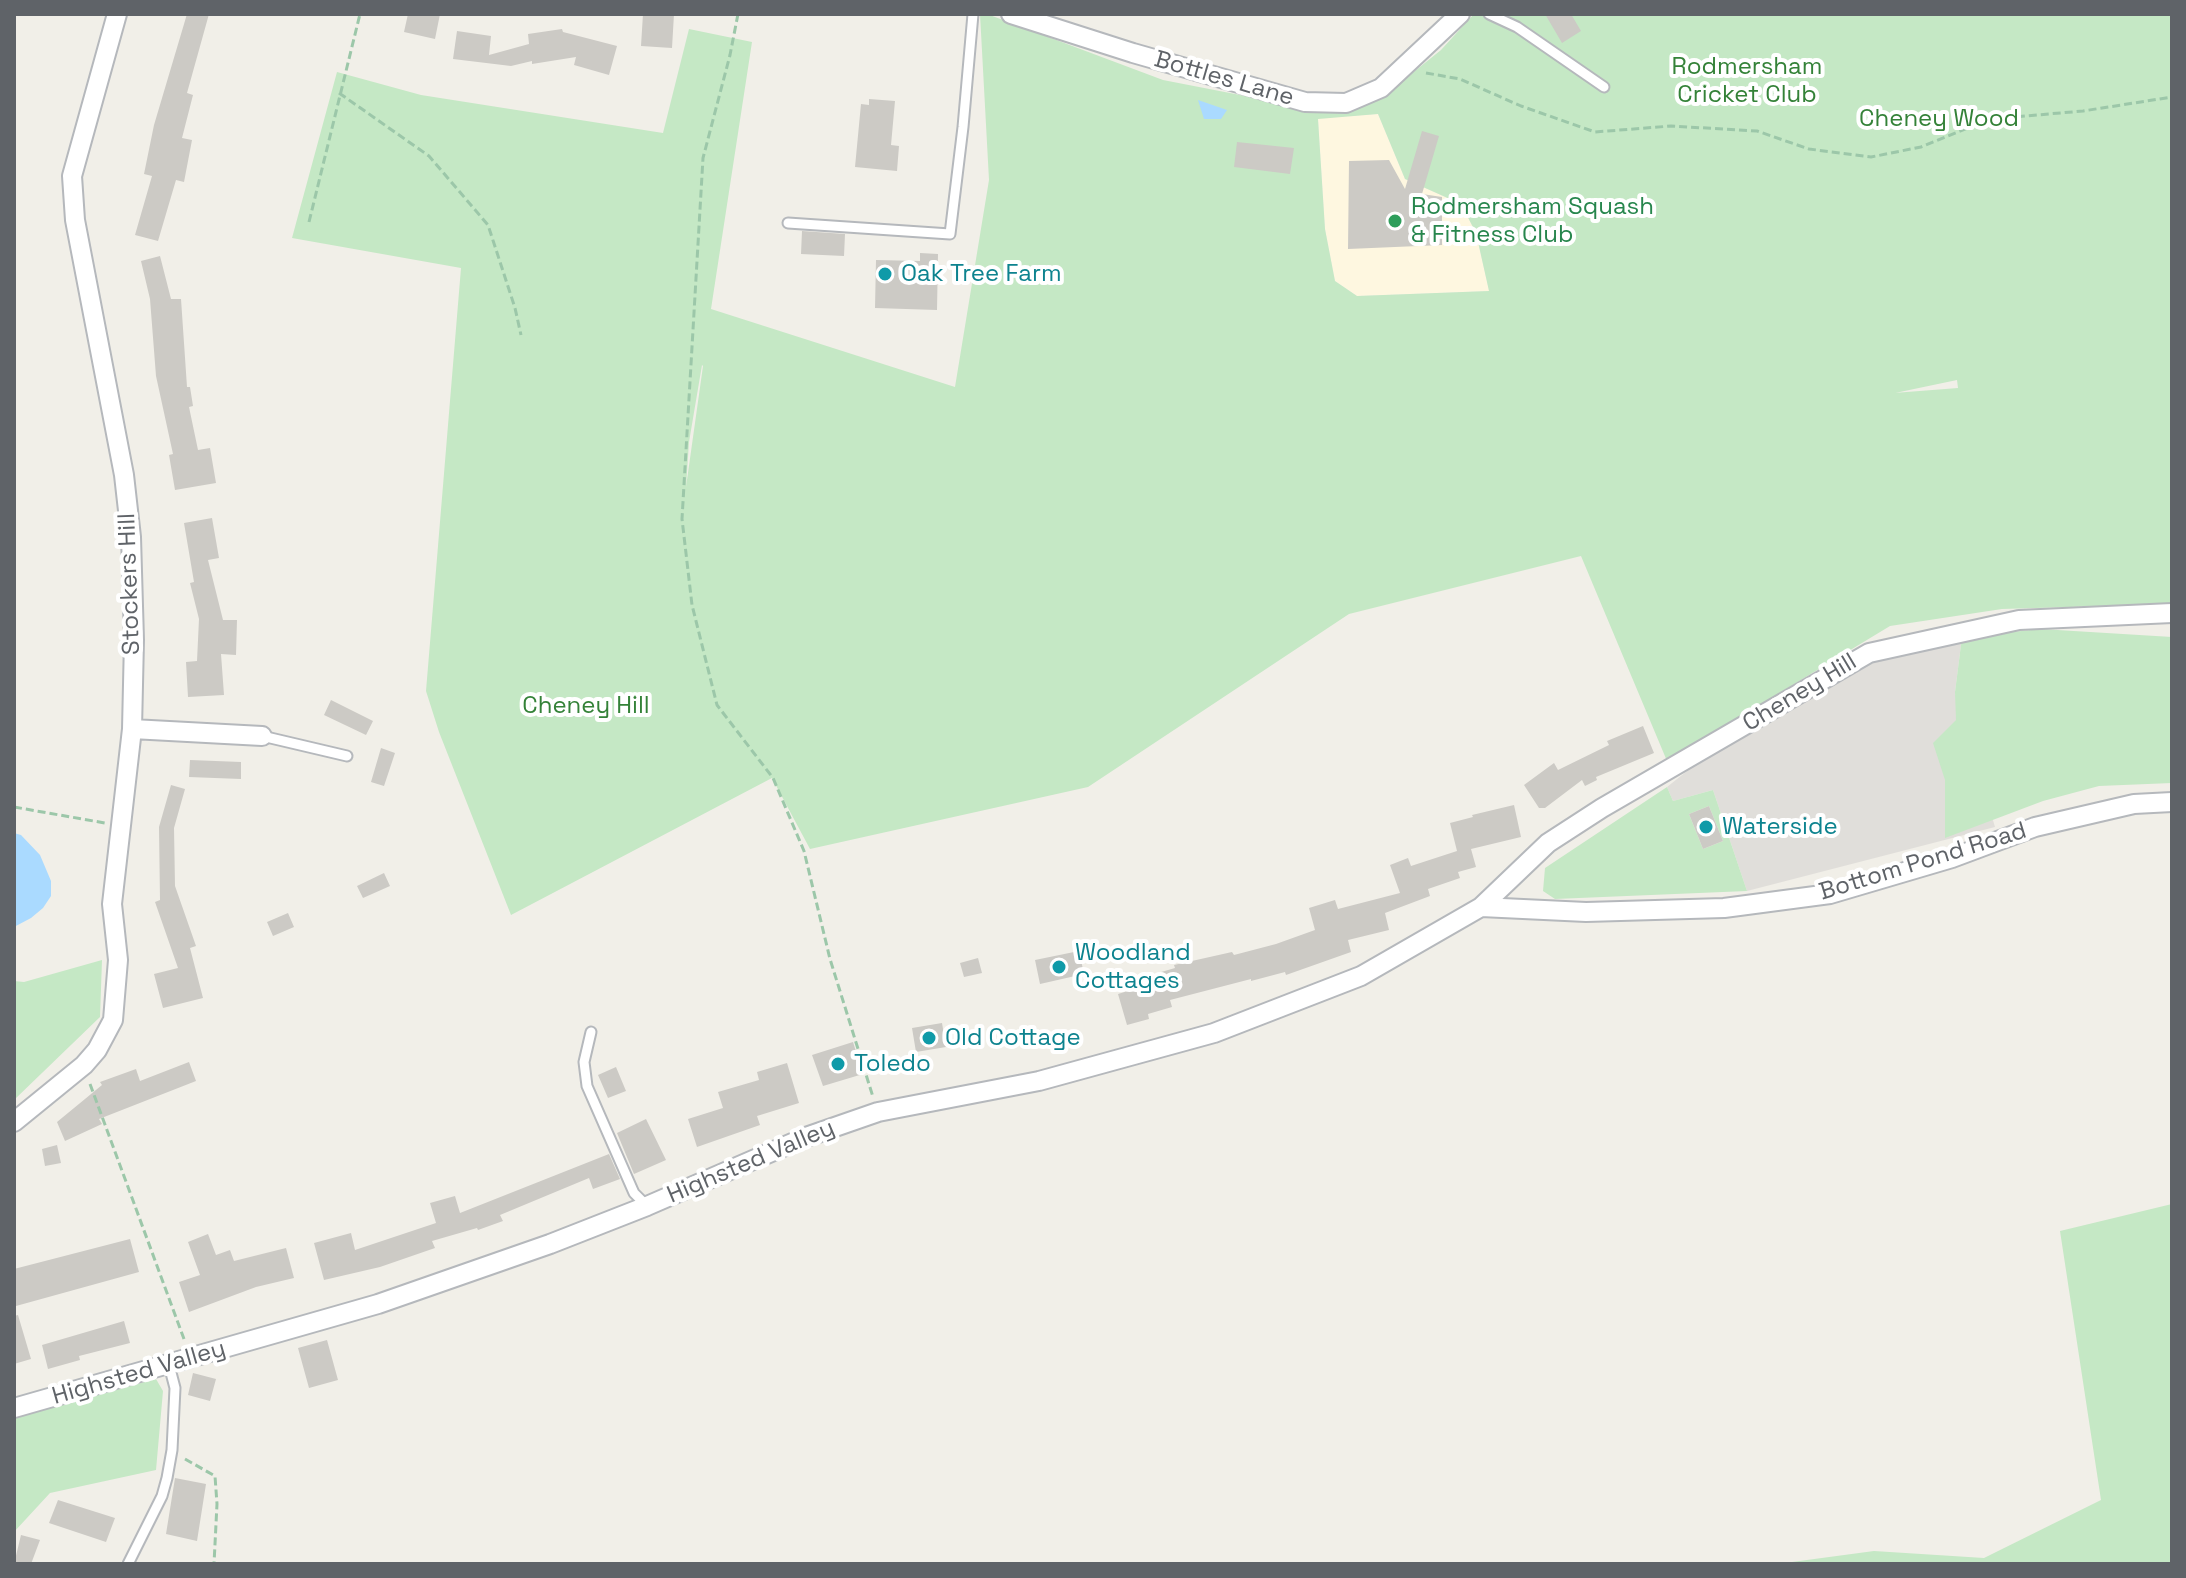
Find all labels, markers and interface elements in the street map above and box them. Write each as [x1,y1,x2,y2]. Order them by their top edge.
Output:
street label: Bottles Lane [1151,45,1297,113]
park label: Rodmersham Cricket Club [1672,53,1822,109]
park label: Cheney Wood [1859,105,2019,133]
place label: Rodmersham Squash & Fitness Club [1411,193,1654,249]
marker: Rodmersham Squash & Fitness Club [1386,212,1404,230]
place label: Oak Tree Farm [901,260,1062,288]
marker: Oak Tree Farm [876,265,894,283]
street label: Stockers Hill [113,513,147,655]
street label: Cheney Hill [1738,648,1862,738]
park label: Cheney Hill [522,692,650,720]
place label: Waterside [1722,813,1838,841]
street label: Bottom Pond Road [1816,817,2030,907]
marker: Waterside [1697,818,1715,836]
place label: Woodland Cottages [1075,939,1191,995]
marker: Woodland Cottages [1050,958,1068,976]
place label: Old Cottage [945,1024,1081,1052]
marker: Old Cottage [920,1029,938,1047]
place label: Toledo [854,1050,931,1078]
marker: Toledo [829,1055,847,1073]
street label: Highsted Valley [663,1114,839,1210]
street label: Highsted Valley [49,1334,229,1412]

